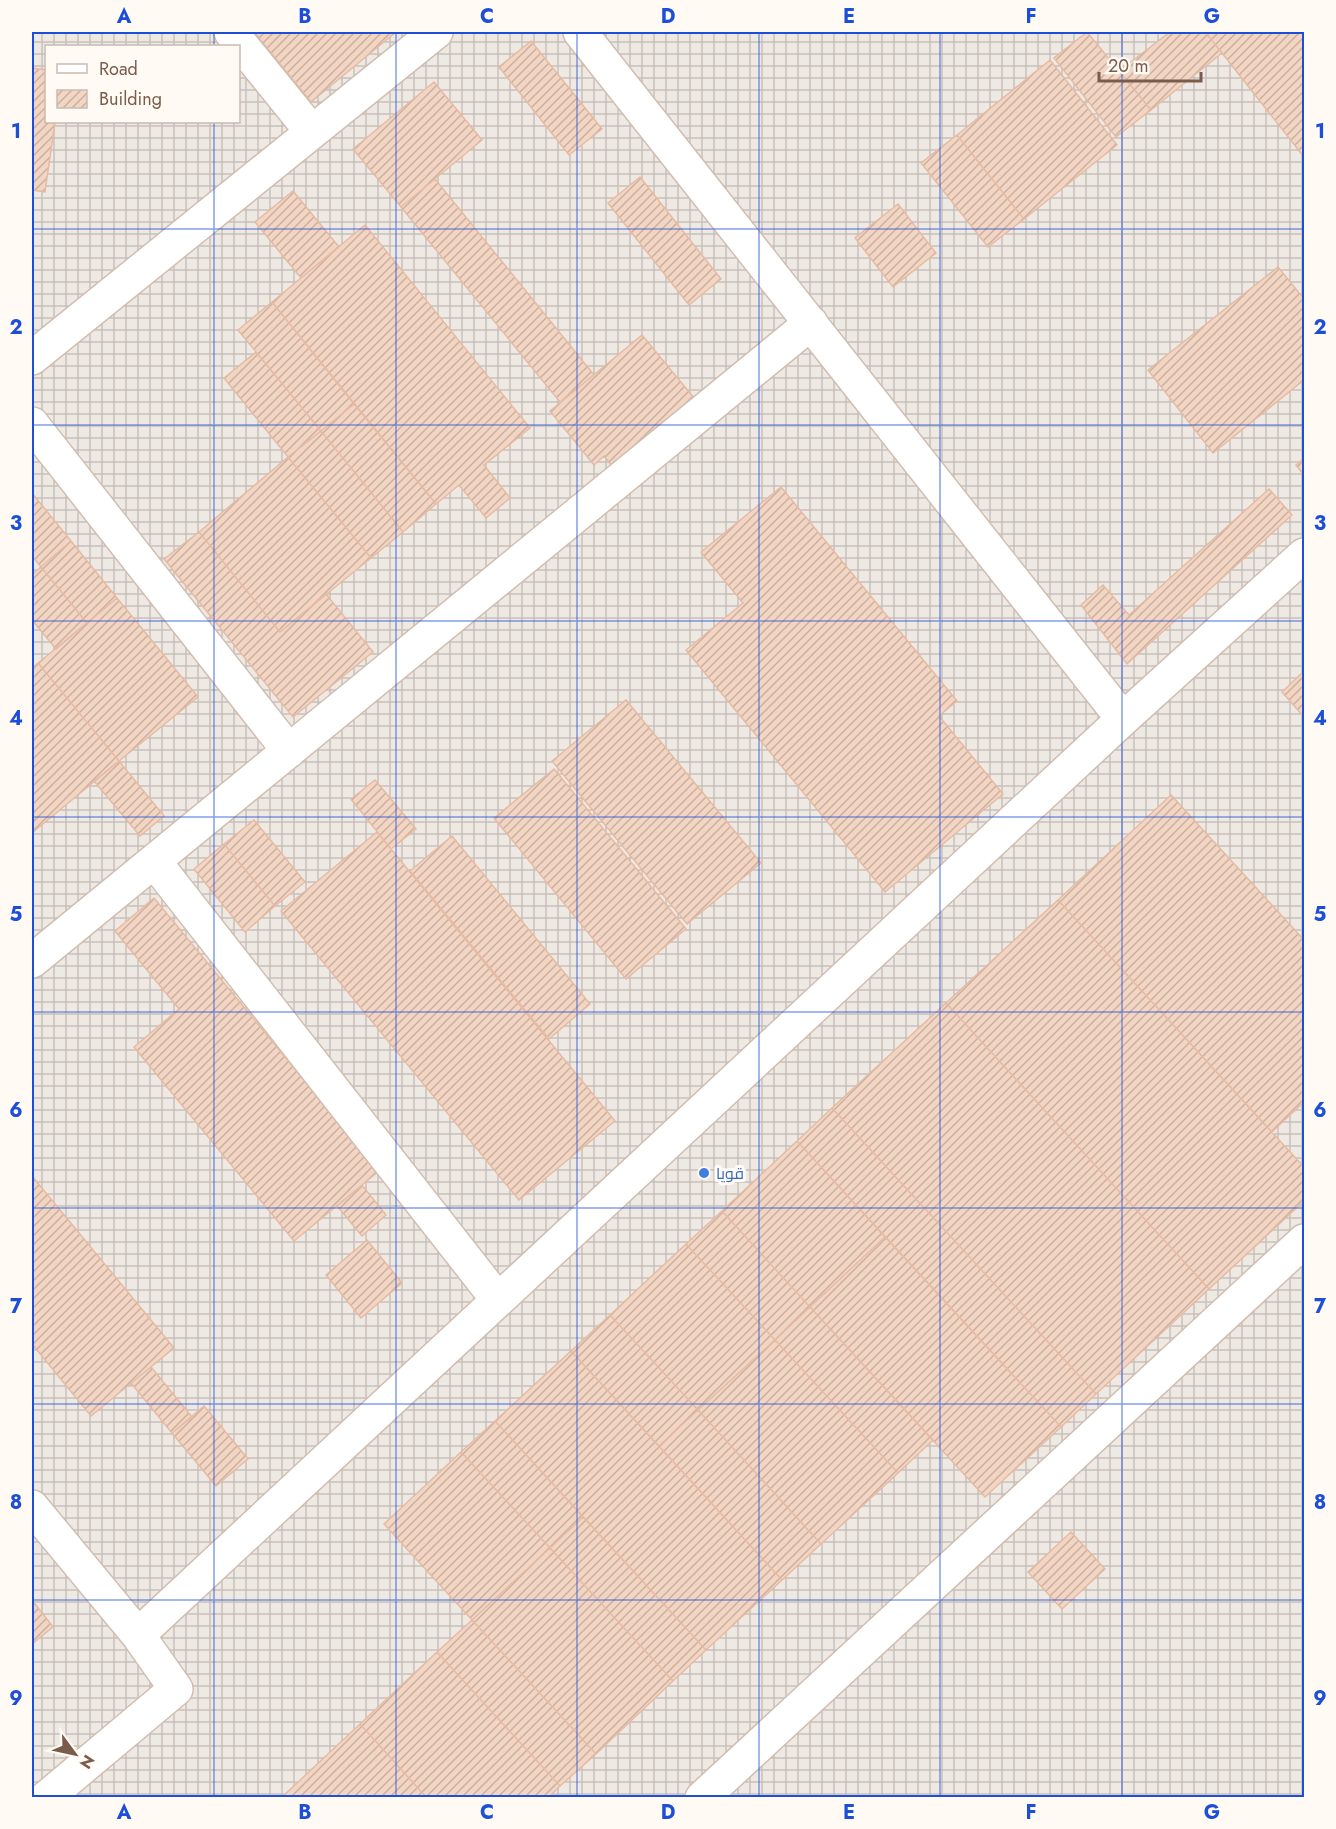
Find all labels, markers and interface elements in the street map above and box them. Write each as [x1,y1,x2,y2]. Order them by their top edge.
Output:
text: A [116,2,132,31]
text: B [298,2,312,31]
text: C [480,2,494,31]
text: D [661,2,675,31]
text: E [843,2,855,31]
text: F [1025,2,1037,31]
text: G [1204,2,1220,31]
legend [45,45,240,123]
scale bar [1099,45,1201,83]
text: 20 m [1108,53,1148,79]
text: Road [99,56,138,82]
text: Building [99,86,162,112]
text: 1 [11,117,21,146]
text: 1 [1315,117,1325,146]
text: 2 [9,313,23,342]
text: 2 [1313,313,1327,342]
text: 3 [10,509,22,538]
text: 3 [1314,509,1326,538]
text: 4 [9,704,23,733]
text: 4 [1313,704,1327,733]
text: 5 [10,900,23,929]
text: 5 [1314,900,1327,929]
text: 6 [9,1096,23,1125]
text: 6 [1313,1096,1327,1125]
place label: قويا [716,1162,744,1185]
marker: قويا [697,1166,711,1180]
text: 7 [10,1292,23,1321]
text: 7 [1314,1292,1327,1321]
text: 8 [10,1488,22,1517]
text: 8 [1314,1488,1326,1517]
text: 9 [9,1684,23,1713]
text: 9 [1313,1684,1327,1713]
north arrow [45,1724,105,1784]
text: N [74,1750,100,1773]
text: A [116,1798,132,1827]
text: B [298,1798,312,1827]
text: C [480,1798,494,1827]
text: D [661,1798,675,1827]
text: E [843,1798,855,1827]
text: F [1025,1798,1037,1827]
text: G [1204,1798,1220,1827]

